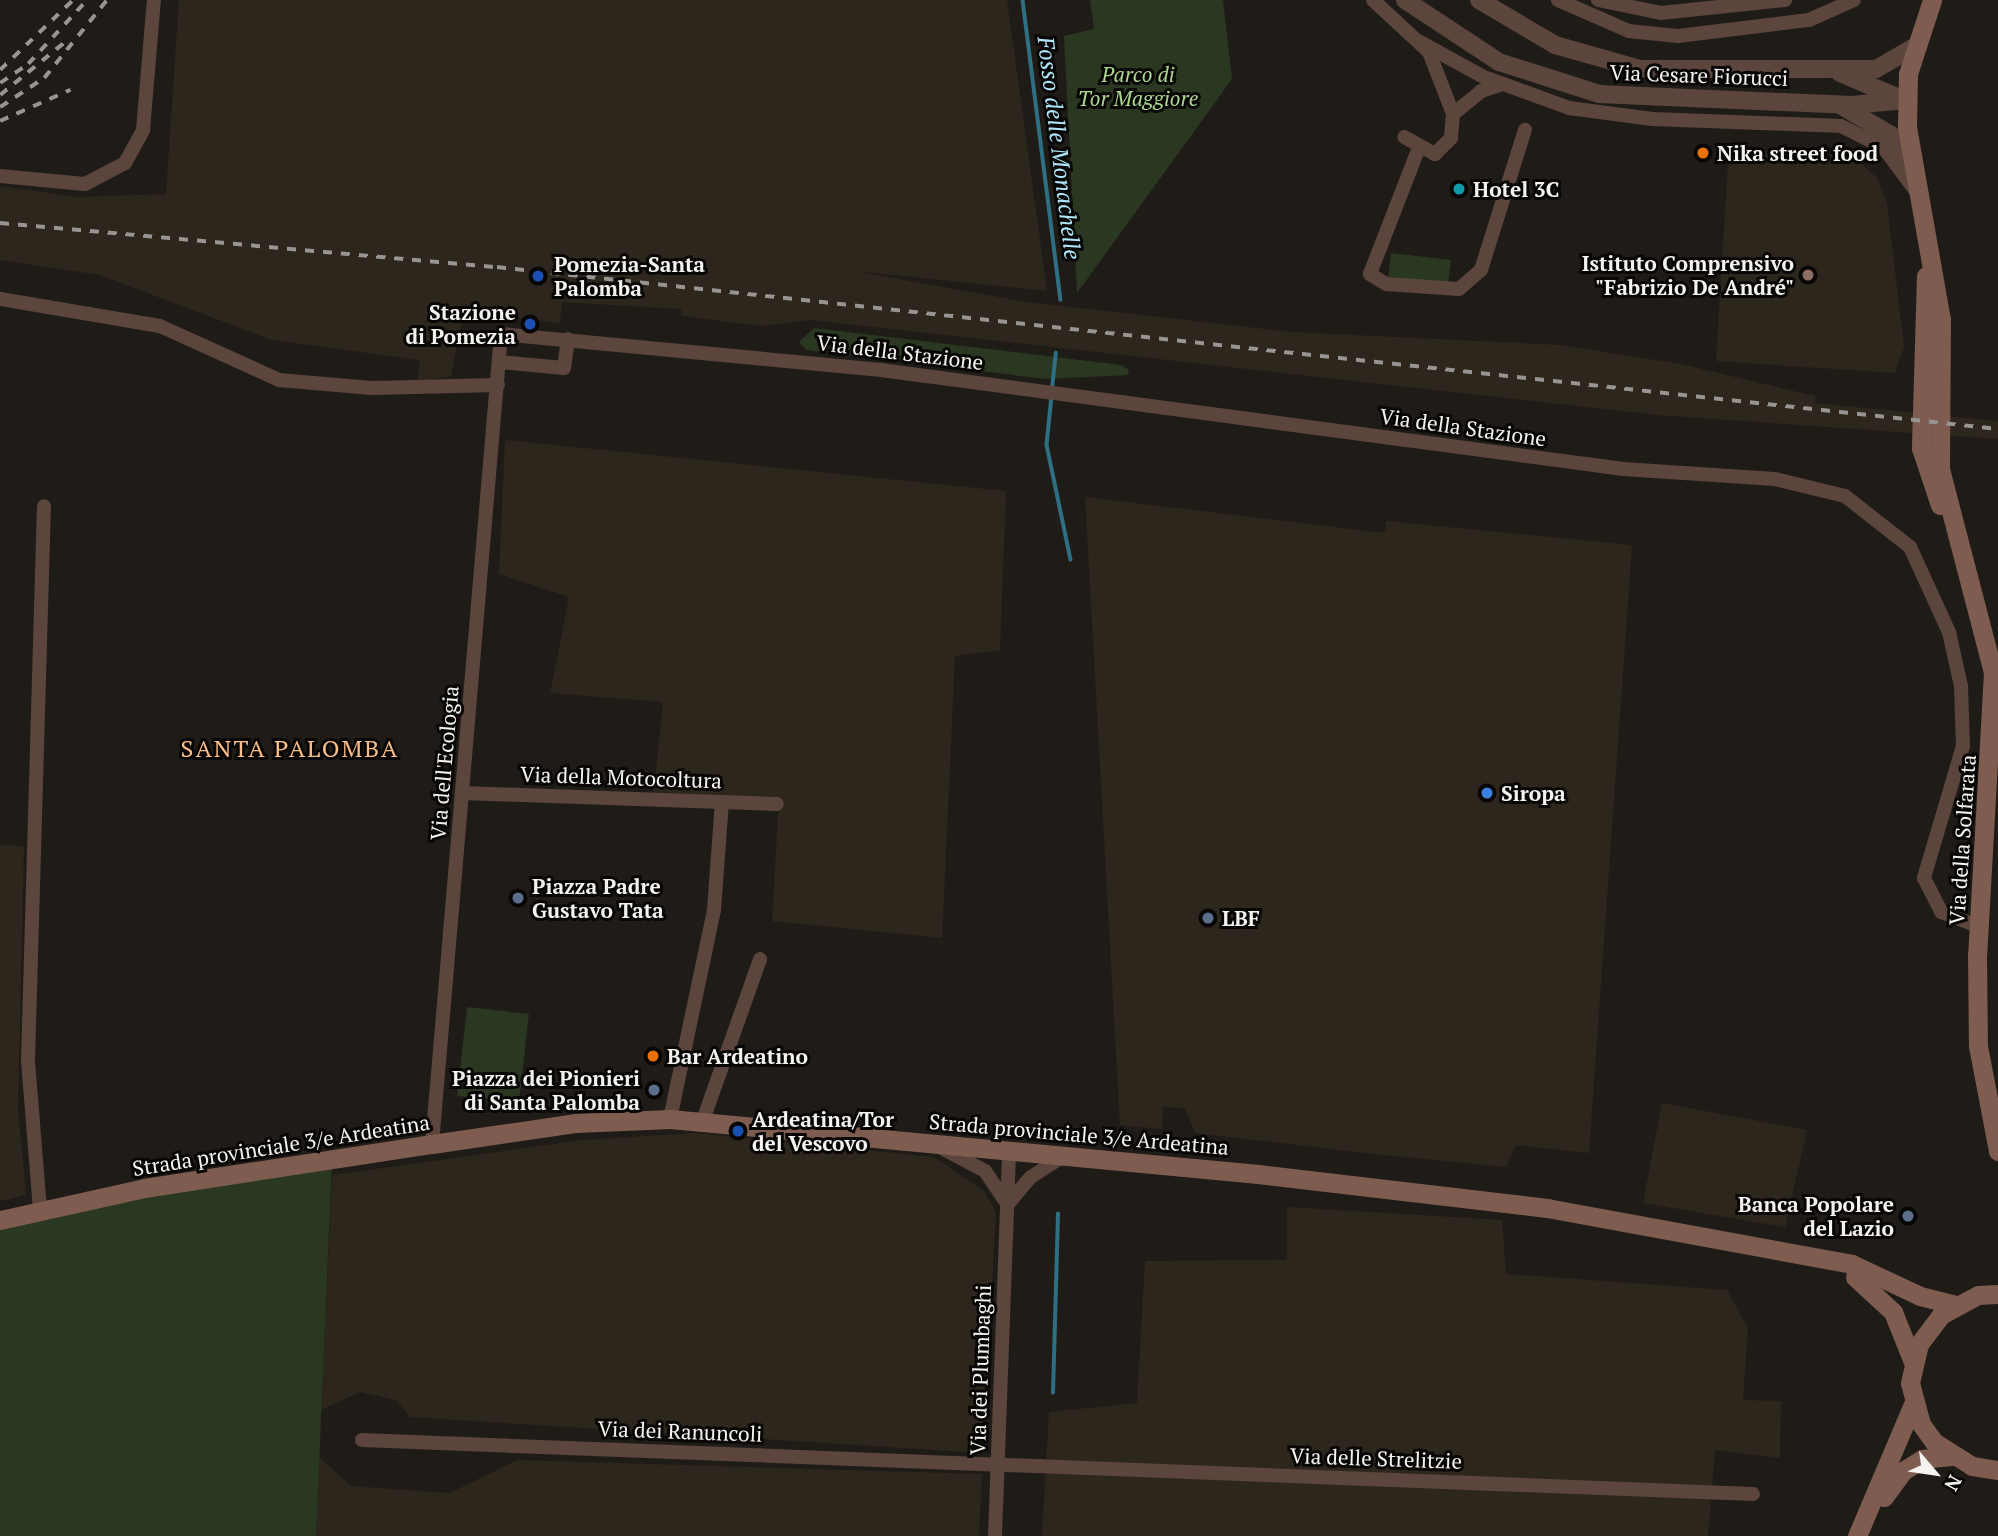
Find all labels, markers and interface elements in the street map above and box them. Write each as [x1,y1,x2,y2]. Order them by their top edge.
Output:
water label: Fosso delle Monachelle [1032,35,1086,261]
street label: Via Cesare Fiorucci [1609,59,1789,91]
park label: Parco di Tor Maggiore [1078,61,1198,111]
place label: Nika street food [1717,140,1878,166]
marker: Nika street food [1695,145,1711,161]
place label: Hotel 3C [1473,176,1559,202]
marker: Hotel 3C [1451,181,1467,197]
place label: Istituto Comprensivo "Fabrizio De André" [1582,250,1794,300]
place label: Pomezia-Santa Palomba [554,251,705,301]
marker: Pomezia-Santa Palomba [528,266,548,286]
marker: Istituto Comprensivo "Fabrizio De André" [1800,267,1816,283]
place label: Stazione di Pomezia [405,299,516,349]
marker: Stazione di Pomezia [522,316,538,332]
street label: Via della Stazione [815,329,985,375]
street label: Via della Stazione [1378,403,1548,451]
street label: Via dell'Ecologia [425,685,463,841]
district label: SANTA PALOMBA [182,735,398,763]
street label: Via della Solfarata [1943,754,1981,926]
street label: Via della Motocoltura [520,761,722,793]
place label: Siropa [1501,780,1566,806]
marker: Siropa [1479,785,1495,801]
place label: Piazza Padre Gustavo Tata [532,873,664,923]
marker: Piazza Padre Gustavo Tata [510,890,526,906]
place label: LBF [1222,905,1260,931]
marker: LBF [1200,910,1216,926]
place label: Bar Ardeatino [667,1043,808,1069]
marker: Bar Ardeatino [645,1048,661,1064]
place label: Piazza dei Pionieri di Santa Palomba [452,1065,640,1115]
marker: Piazza dei Pionieri di Santa Palomba [646,1082,662,1098]
place label: Ardeatina/Tor del Vescovo [752,1106,894,1156]
street label: Strada provinciale 3/e Ardeatina [928,1108,1230,1160]
street label: Strada provinciale 3/e Ardeatina [130,1109,432,1181]
marker: Ardeatina/Tor del Vescovo [730,1123,746,1139]
place label: Banca Popolare del Lazio [1738,1191,1894,1241]
marker: Banca Popolare del Lazio [1900,1208,1916,1224]
street label: Via dei Plumbaghi [964,1284,996,1456]
street label: Via dei Ranuncoli [597,1416,763,1446]
north arrow [1900,1438,1970,1508]
street label: Via delle Strelitzie [1290,1442,1462,1474]
text: N [1939,1471,1968,1496]

